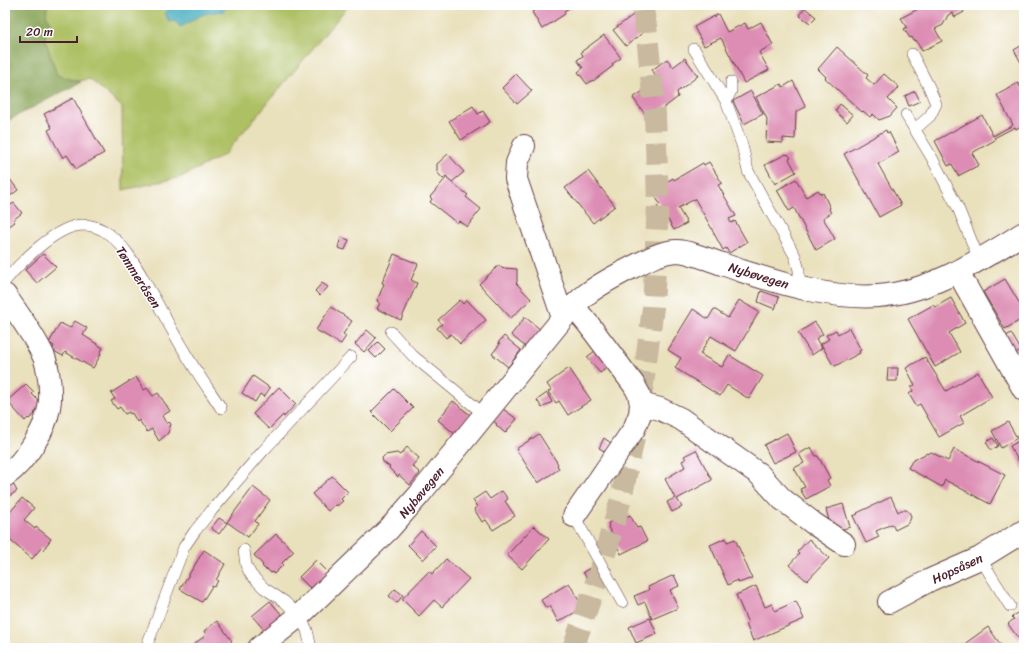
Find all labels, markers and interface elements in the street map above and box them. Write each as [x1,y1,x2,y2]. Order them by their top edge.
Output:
scale bar [20,18,77,44]
text: 20 m [26,21,53,43]
street label: Tømmeråsen [110,241,168,313]
street label: Nybøvegen [726,255,792,296]
street label: Nybøvegen [393,461,450,524]
street label: Hopsåsen [928,547,987,590]

